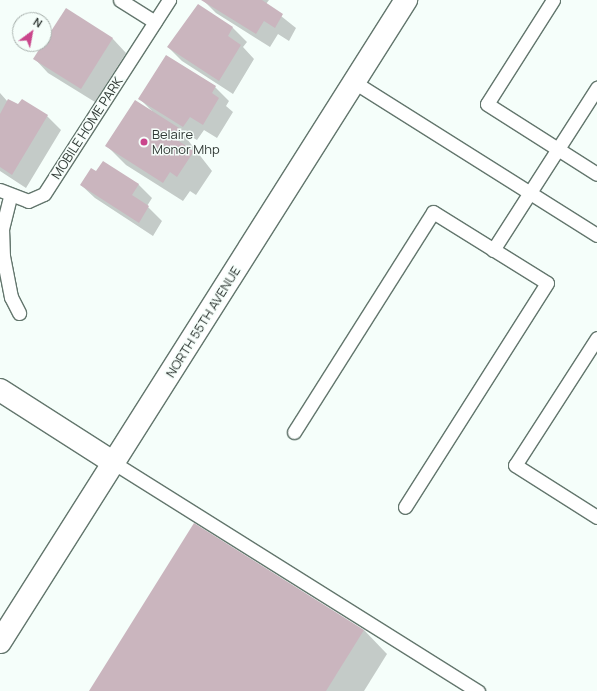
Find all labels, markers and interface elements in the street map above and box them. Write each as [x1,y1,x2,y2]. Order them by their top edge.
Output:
north arrow [12,12,52,52]
text: N [31,14,45,31]
street label: MOBILE HOME PARK [48,74,126,182]
place label: Belaire Monor Mhp [152,127,220,158]
marker: Belaire Monor Mhp [139,137,149,147]
street label: NORTH 55TH AVENUE [162,264,244,380]

